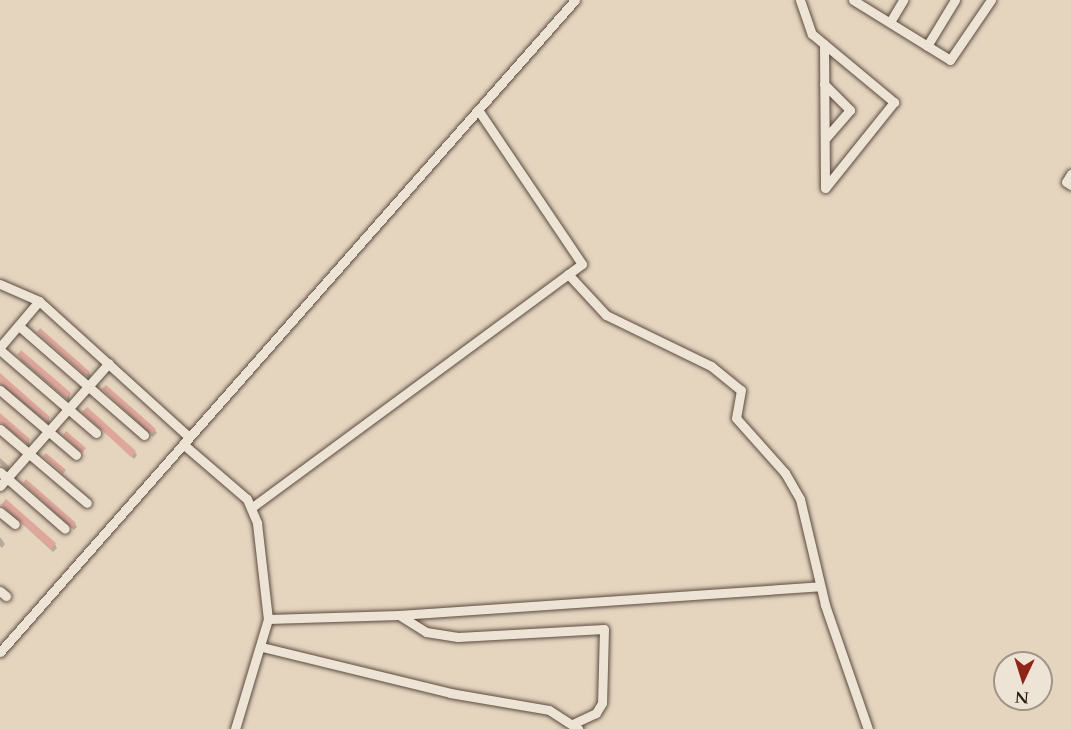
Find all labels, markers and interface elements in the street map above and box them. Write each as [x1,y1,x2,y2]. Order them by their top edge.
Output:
north arrow [993,651,1053,711]
text: N [1014,686,1030,708]

